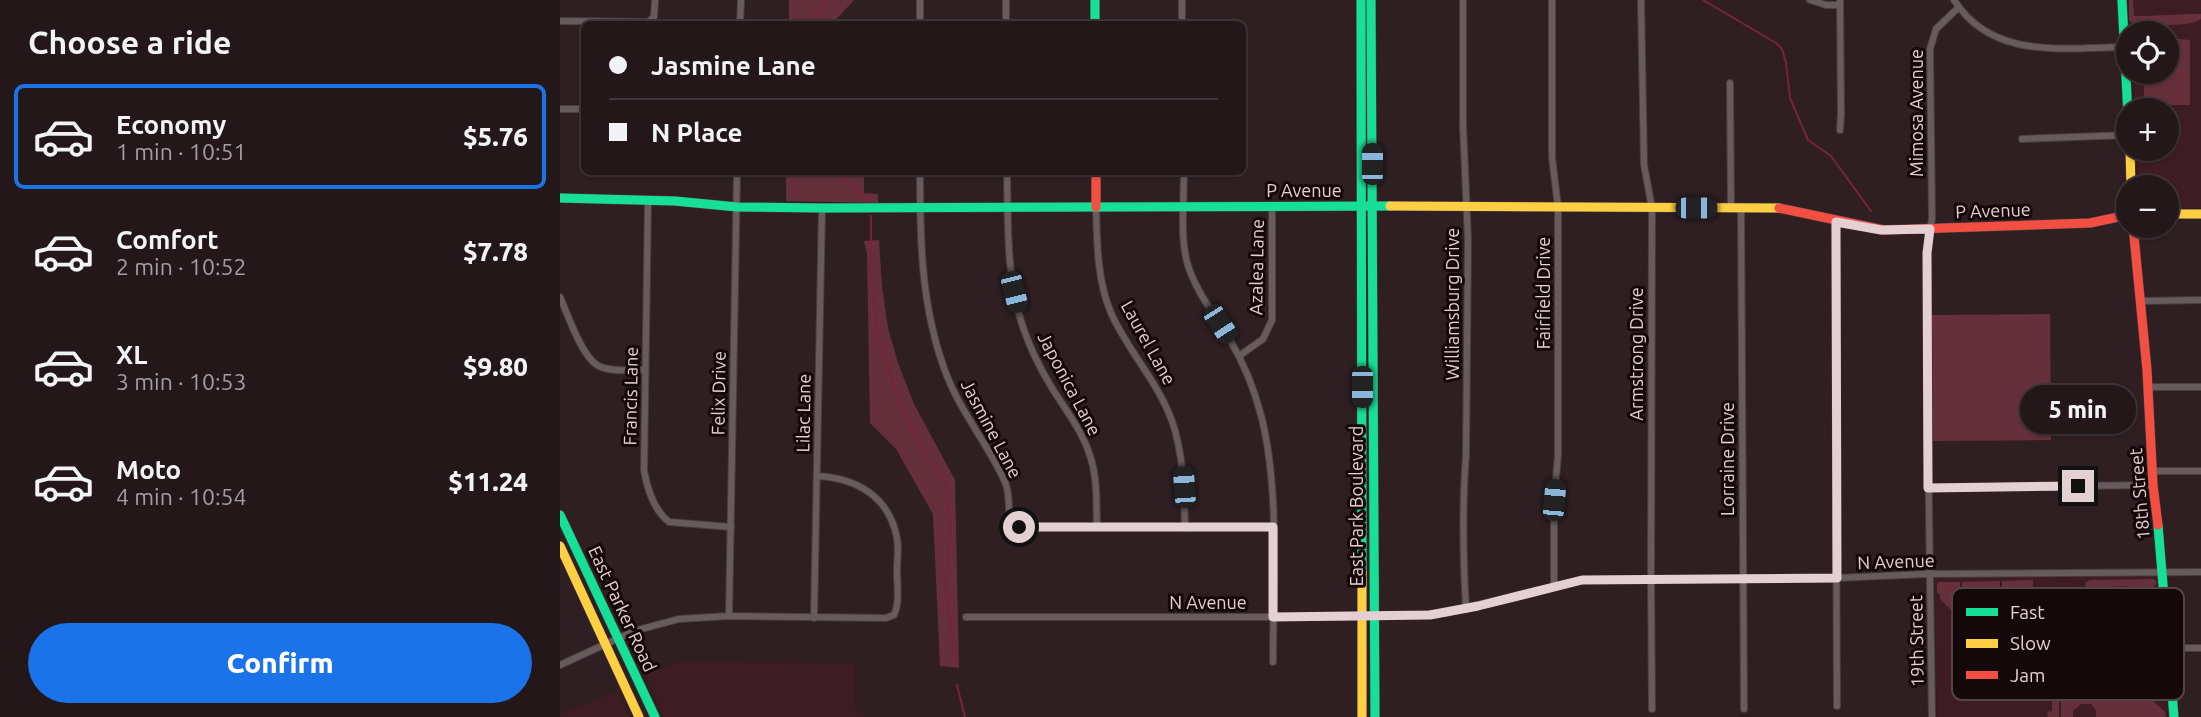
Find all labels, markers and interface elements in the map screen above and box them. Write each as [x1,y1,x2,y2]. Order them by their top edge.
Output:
map controls [2116,21,2179,238]
button: locate [2116,21,2179,84]
text: Choose a ride [28,24,231,60]
street label: Mimosa Avenue [1906,49,1926,177]
text: Jasmine Lane [651,51,816,80]
button: + [2116,98,2179,161]
icon: car [32,105,95,168]
text: Economy [116,110,226,139]
text: N Place [651,118,743,147]
text: $5.76 [463,122,528,151]
text: 1 min · 10:51 [116,139,247,164]
car [1362,143,1383,185]
button: − [2116,175,2179,238]
street label: P Avenue [1266,180,1342,200]
car [1676,198,1718,219]
street label: P Avenue [1955,199,2031,221]
street label: Azalea Lane [1245,219,1267,315]
icon: car [32,220,95,283]
text: Comfort [116,225,219,254]
street label: Williamsburg Drive [1442,228,1462,380]
text: $7.78 [463,237,528,266]
street label: Fairfield Drive [1533,237,1553,349]
text: 2 min · 10:52 [116,254,247,279]
car [999,269,1030,315]
street label: Armstrong Drive [1626,287,1646,421]
street label: Laurel Lane [1118,297,1180,388]
car [1200,301,1241,347]
street label: Japonica Lane [1034,328,1106,439]
icon: car [32,335,95,398]
text: XL [116,340,147,369]
street label: Francis Lane [619,346,641,446]
street label: Felix Drive [707,351,729,435]
text: $9.80 [463,352,528,381]
car [1352,366,1373,408]
text: 3 min · 10:53 [116,369,247,394]
street label: Lilac Lane [792,373,814,452]
street label: Jasmine Lane [958,376,1026,481]
callout: 5 min [2020,384,2136,434]
text: 5 min [2049,397,2107,422]
street label: Lorraine Drive [1717,402,1737,516]
street label: East Park Boulevard [1346,426,1366,586]
street label: 18th Street [2125,447,2153,541]
icon: car [32,450,95,513]
text: Moto [116,455,181,484]
car [1173,465,1196,509]
text: $11.24 [448,467,528,496]
route end [2062,470,2094,502]
car [1542,478,1567,522]
text: 4 min · 10:54 [116,484,247,509]
route start [1003,511,1035,543]
street label: East Parker Road [585,543,661,675]
street label: N Avenue [1857,550,1935,572]
legend [1952,588,2184,700]
street label: N Avenue [1169,592,1247,612]
street label: 19th Street [1905,595,1927,687]
text: Fast [2010,601,2045,623]
button: Confirm [28,623,532,703]
text: Slow [2010,632,2051,654]
text: Jam [2010,664,2046,686]

